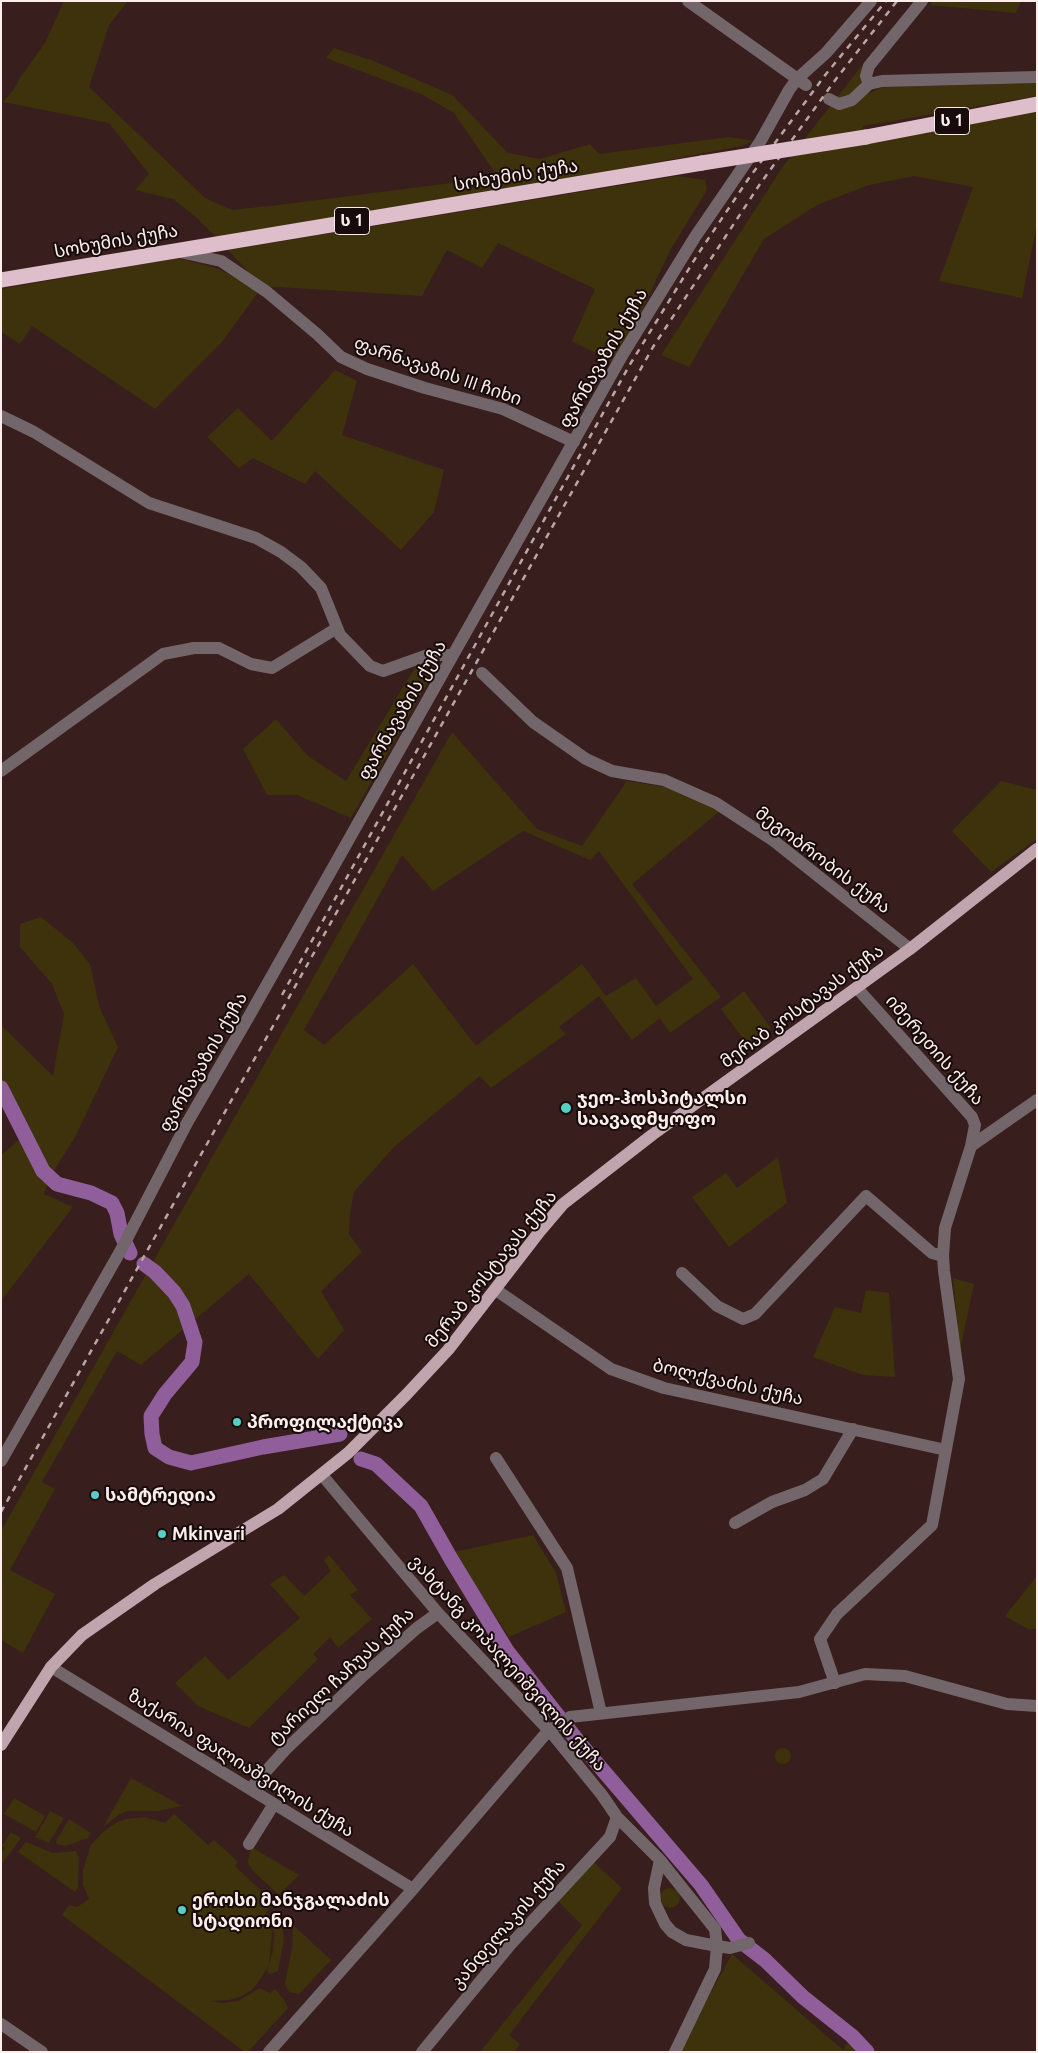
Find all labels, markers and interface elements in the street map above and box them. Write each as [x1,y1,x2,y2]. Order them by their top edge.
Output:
road number: ს 1 [934,108,970,134]
street label: სოხუმის ქუჩა [452,155,580,195]
road number: ს 1 [334,208,370,235]
street label: სოხუმის ქუჩა [52,219,180,263]
street label: ფარნავაზის ქუჩა [554,284,652,432]
street label: ფარნავაზის III ჩიხი [351,332,525,410]
street label: ფარნავაზის ქუჩა [353,636,451,784]
street label: მეგობრობის ქუჩა [751,802,895,918]
street label: მერაბ კოსტავას ქუჩა [716,940,888,1072]
street label: ფარნავაზის ქუჩა [154,988,252,1136]
street label: იმერეთის ქუჩა [881,990,989,1110]
place label: ჯეო-ჰოსპიტალსი საავადმყოფო [577,1087,747,1130]
marker: ჯეო-ჰოსპიტალსი საავადმყოფო [559,1101,573,1115]
street label: მერაბ კოსტავას ქუჩა [421,1186,561,1352]
street label: ბოლქვაძის ქუჩა [651,1354,805,1410]
place label: პროფილაქტიკა [247,1411,404,1433]
marker: პროფილაქტიკა [231,1416,243,1428]
place label: სამტრედია [105,1484,216,1506]
marker: სამტრედია [89,1489,101,1501]
place label: Mkinvari [172,1523,245,1545]
marker: Mkinvari [156,1528,168,1540]
street label: ვახტანგ კოპალეიშვილის ქუჩა [405,1550,611,1776]
street label: ტარიელ ჩაჩუას ქუჩა [264,1603,418,1749]
street label: ზაქარია ფალიაშვილის ქუჩა [124,1684,358,1842]
street label: კანდელაკის ქუჩა [446,1855,570,1993]
place label: ეროსი მანჯგალაძის სტადიონი [192,1889,390,1932]
marker: ეროსი მანჯგალაძის სტადიონი [176,1904,188,1916]

